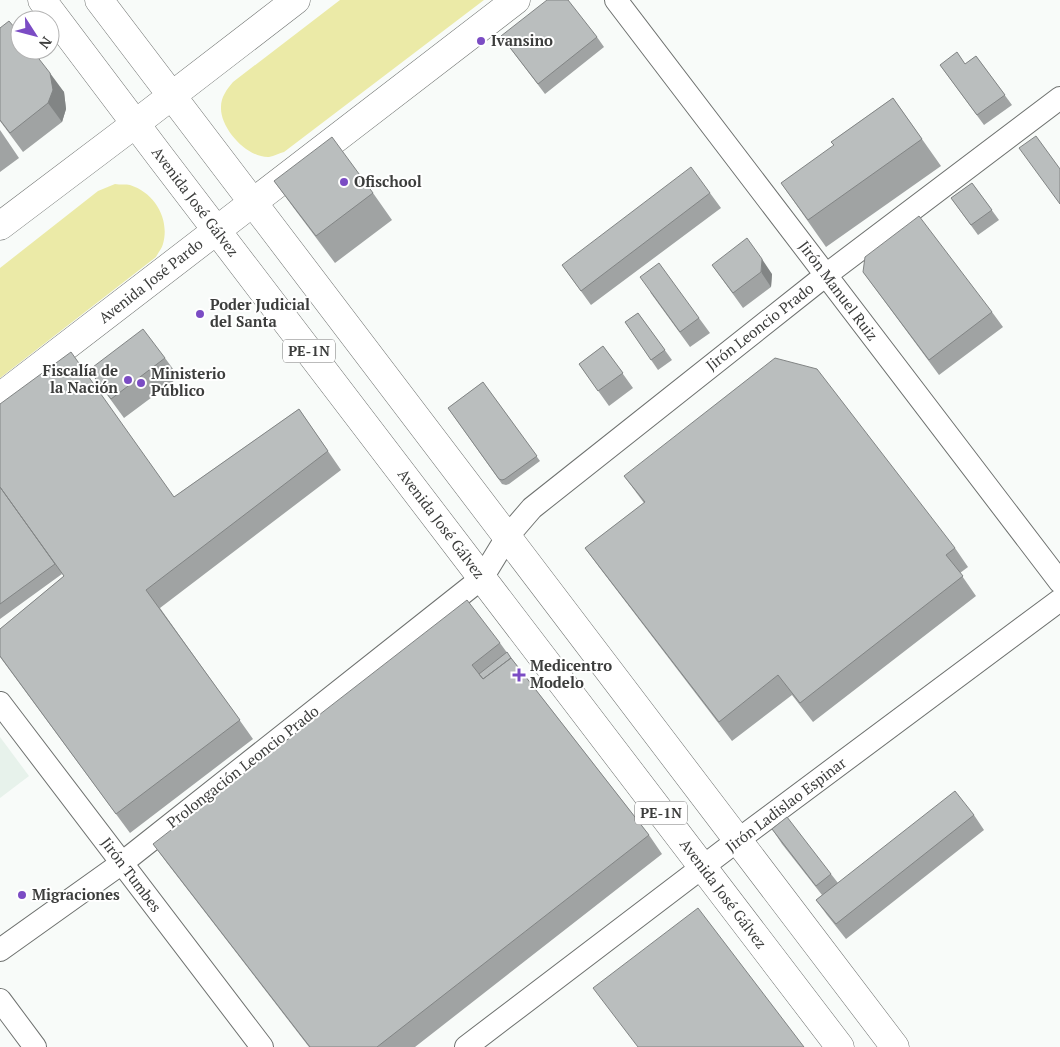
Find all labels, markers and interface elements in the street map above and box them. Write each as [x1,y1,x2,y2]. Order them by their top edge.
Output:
north arrow [10,10,60,60]
place label: Ivansino [491,30,553,50]
text: N [35,33,57,53]
marker: Ivansino [475,35,487,47]
street label: Avenida José Gálvez [148,142,244,260]
place label: Ofischool [354,171,422,191]
marker: Ofischool [338,176,350,188]
street label: Avenida José Pardo [94,233,207,327]
street label: Jirón Manuel Ruiz [795,236,883,344]
street label: Jirón Leoncio Prado [701,278,817,375]
place label: Poder Judicial del Santa [210,294,310,331]
marker: Poder Judicial del Santa [194,308,206,320]
road number: PE-1N [283,340,335,362]
place label: Fiscalía de la Nación [43,360,118,397]
place label: Ministerio Público [151,363,226,400]
marker: Fiscalía de la Nación [122,374,134,386]
marker: Ministerio Público [135,377,147,389]
street label: Avenida José Gálvez [394,464,490,582]
place label: Medicentro Modelo [530,655,612,692]
marker: Medicentro Modelo [512,668,526,682]
street label: Prolongación Leoncio Prado [162,701,323,832]
street label: Jirón Ladislao Espinar [721,752,850,856]
road number: PE-1N [635,801,687,824]
street label: Jirón Tumbes [97,833,167,916]
street label: Avenida José Gálvez [676,834,772,952]
place label: Migraciones [32,884,120,904]
marker: Migraciones [16,889,28,901]

